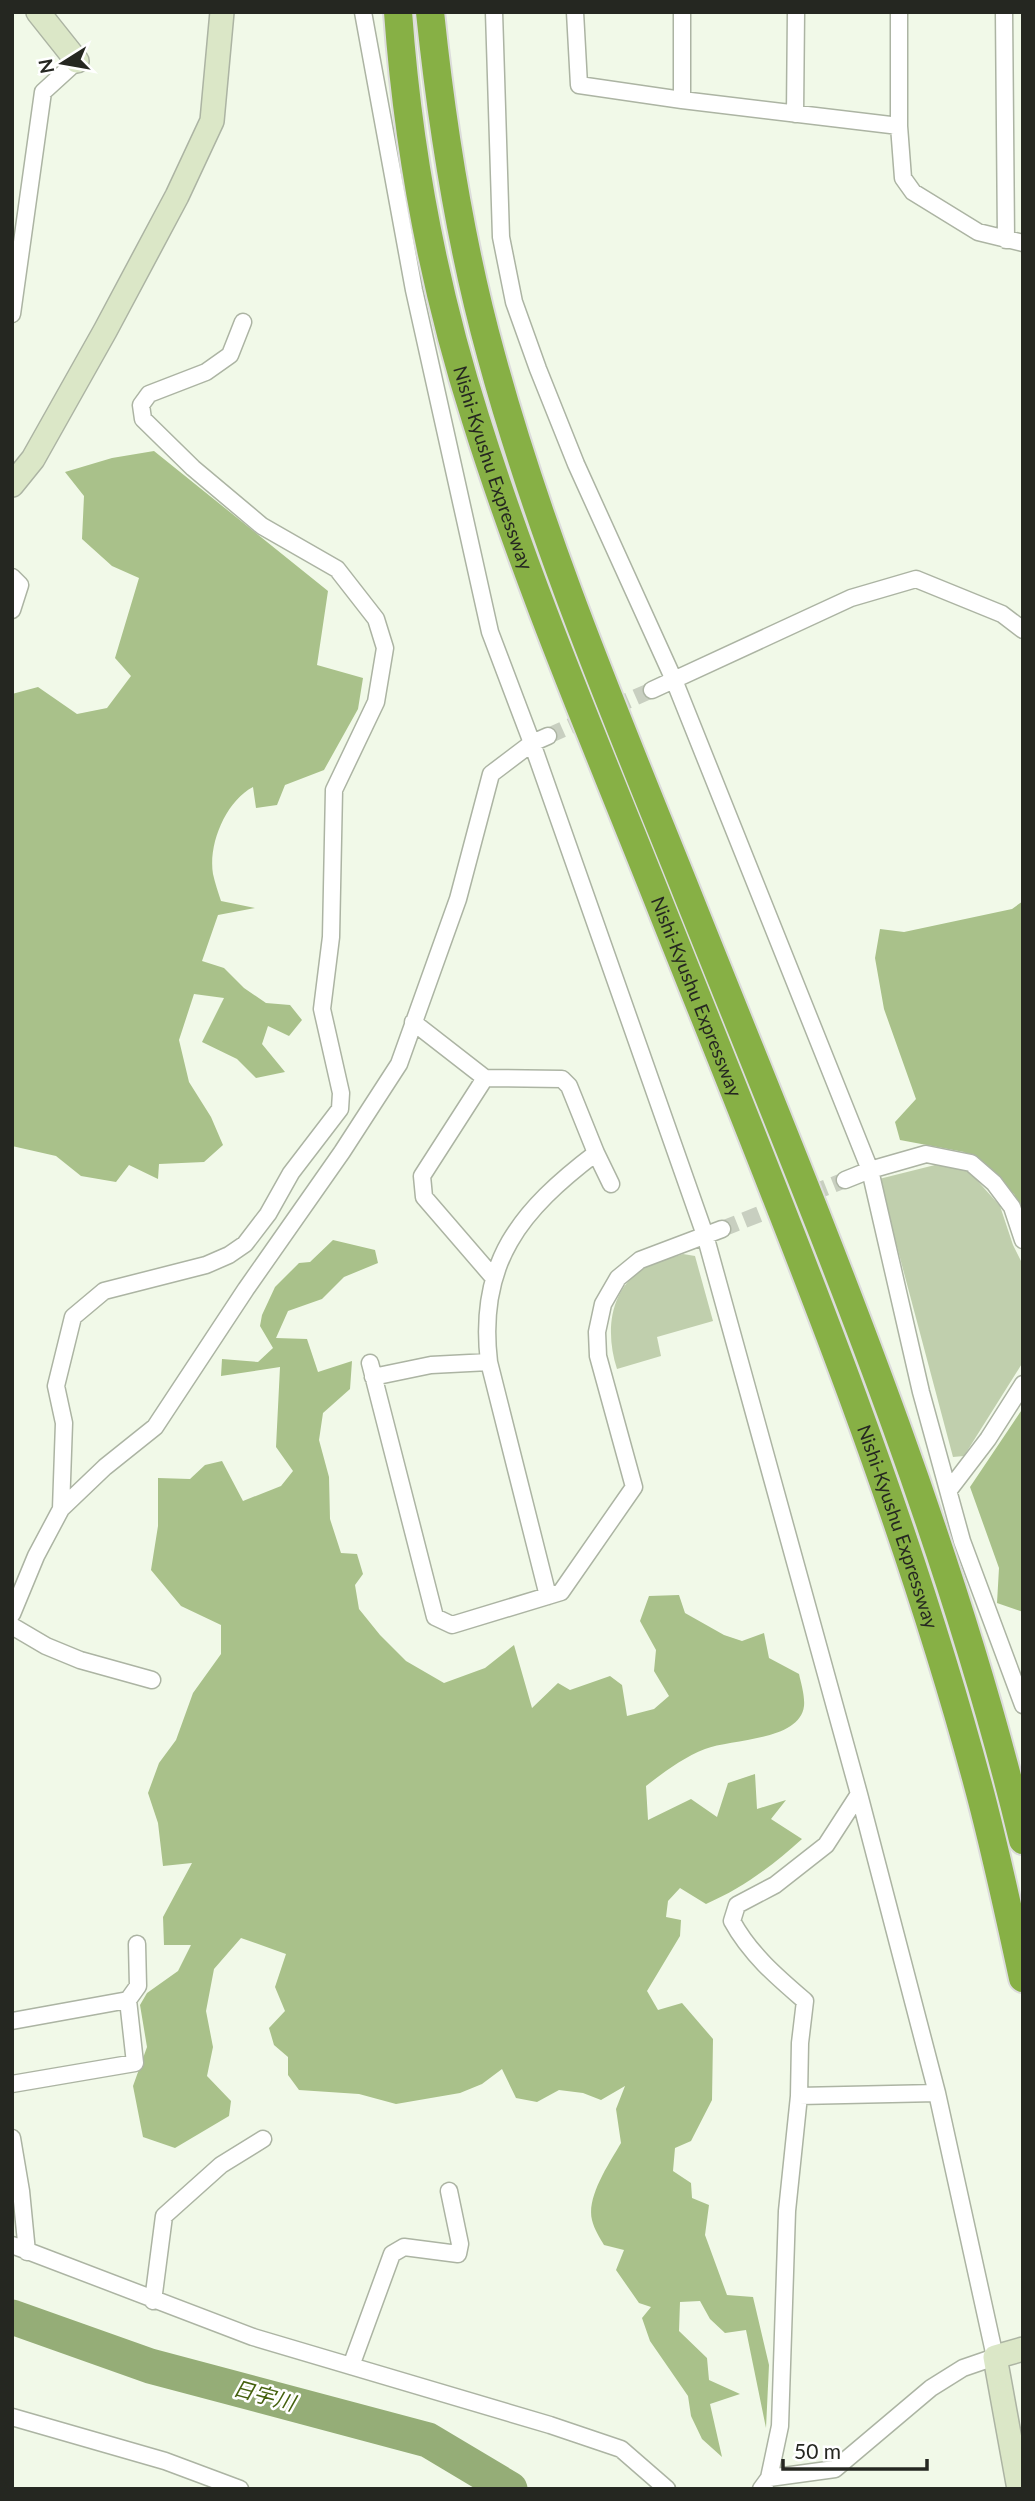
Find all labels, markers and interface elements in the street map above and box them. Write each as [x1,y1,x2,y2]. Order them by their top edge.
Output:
north arrow [28,28,98,98]
text: N [33,57,59,76]
street label: Nishi-Kyushu Expressway [449,363,538,573]
street label: Nishi-Kyushu Expressway [647,893,748,1100]
street label: Nishi-Kyushu Expressway [853,1422,944,1631]
water label: 日宇川 [231,2374,300,2415]
scale bar [783,2428,926,2472]
text: 50 m [794,2438,841,2463]

